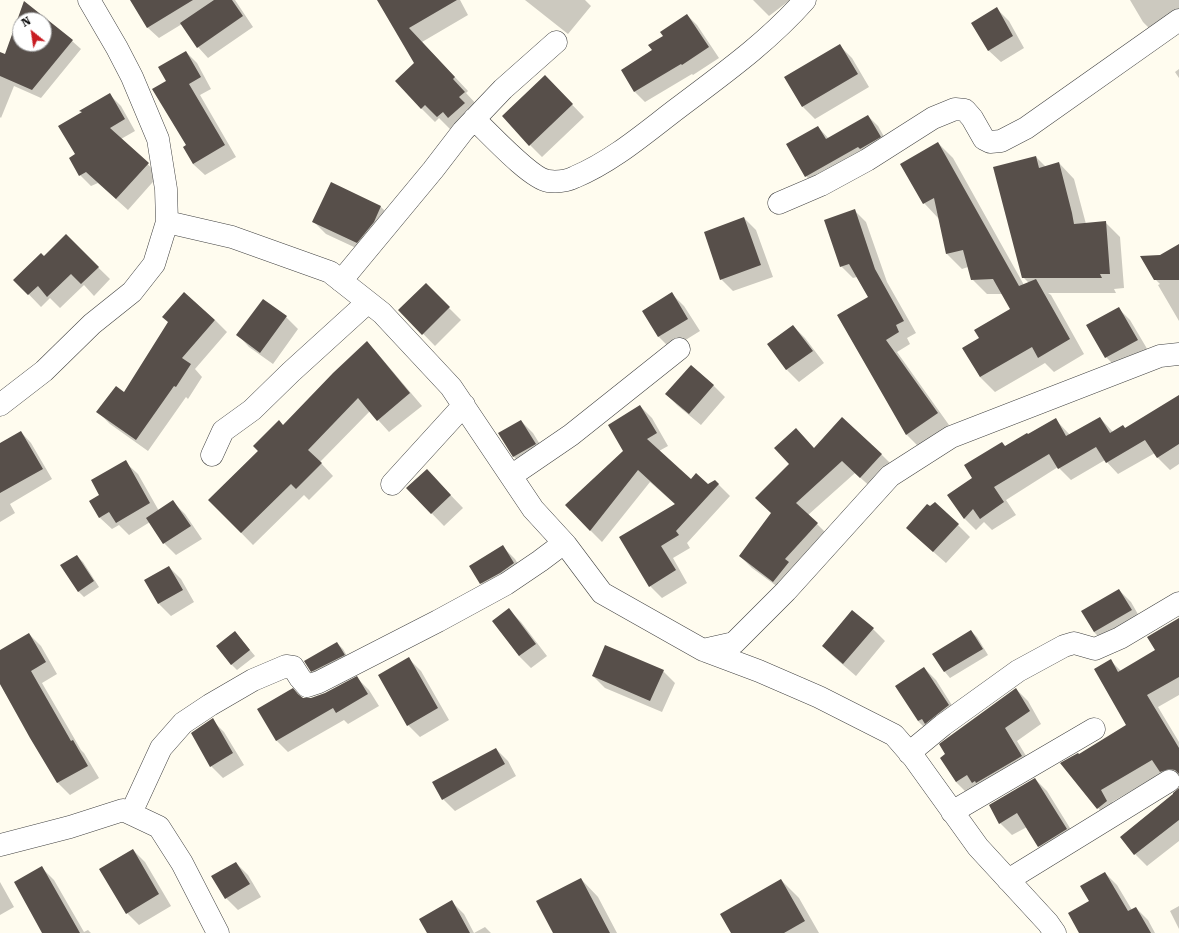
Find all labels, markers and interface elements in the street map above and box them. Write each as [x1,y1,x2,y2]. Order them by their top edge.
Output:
north arrow [12,12,52,52]
text: N [19,14,33,30]

